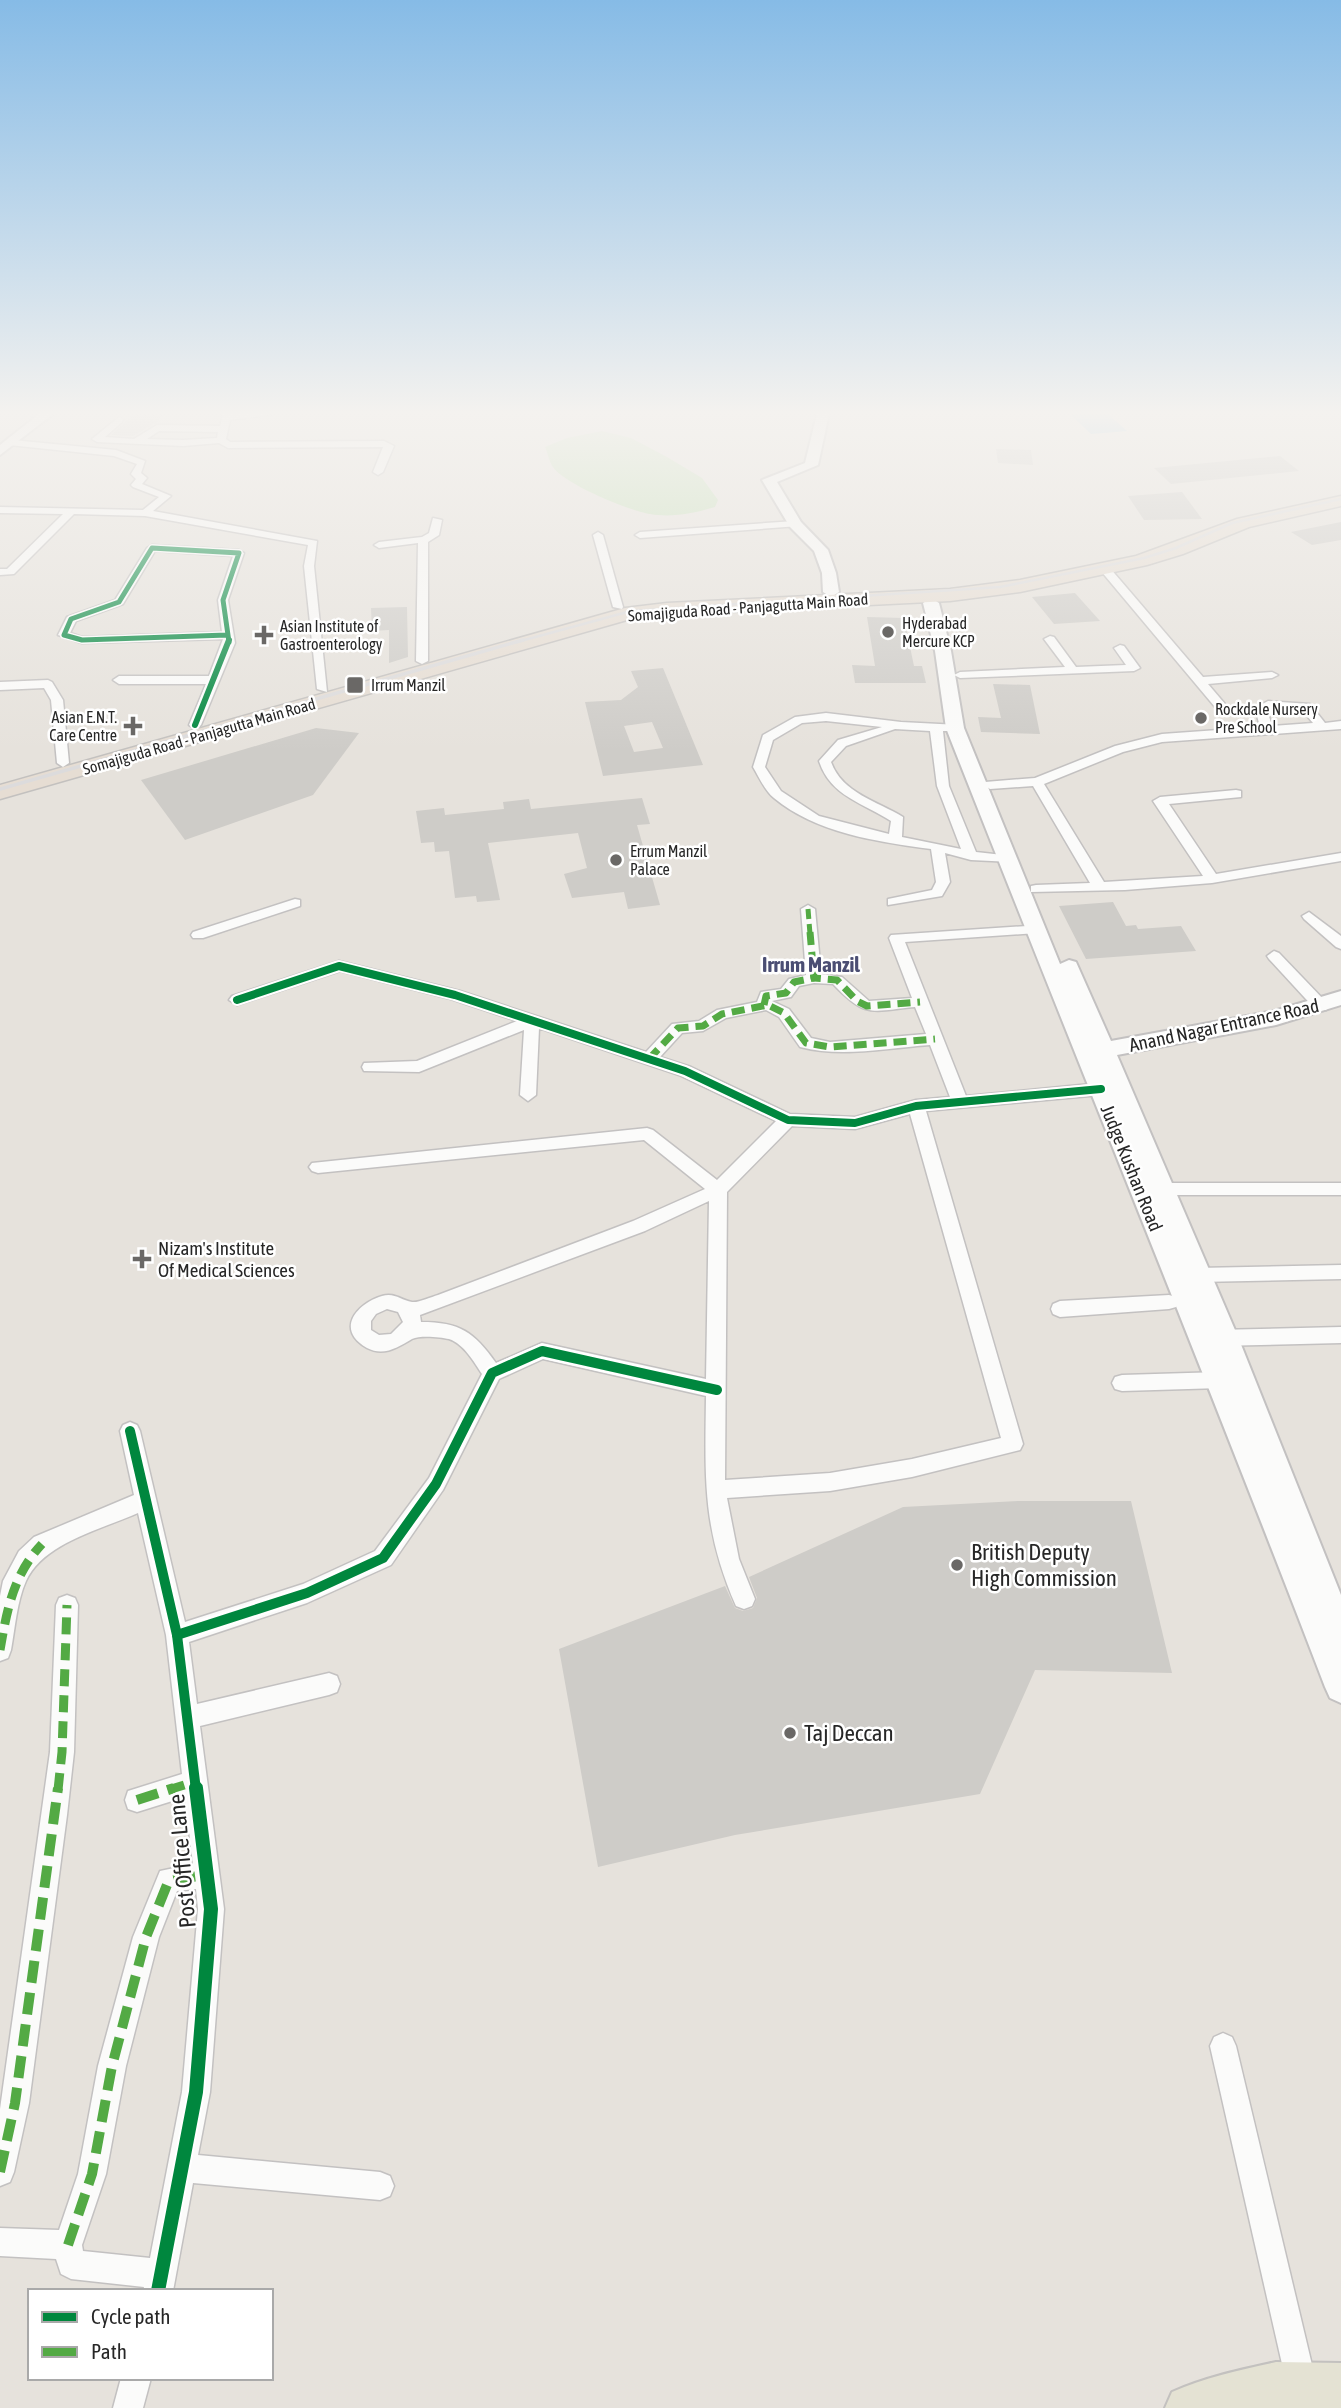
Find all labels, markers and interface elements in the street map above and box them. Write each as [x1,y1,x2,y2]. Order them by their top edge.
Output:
street label: Somajiguda Road - Panjagutta Main Road [627,590,869,625]
place label: Hyderabad Mercure KCP [902,614,975,650]
place label: Asian Institute of Gastroenterology [280,617,383,654]
marker: Hyderabad Mercure KCP [880,624,896,640]
marker: Asian Institute of Gastroenterology [254,625,274,645]
marker: Irrum Manzil [345,675,365,695]
place label: Irrum Manzil [371,676,446,694]
street label: Somajiguda Road - Panjagutta Main Road [81,694,318,779]
place label: Rockdale Nursery Pre School [1215,700,1318,736]
place label: Asian E.N.T. Care Centre [49,708,117,744]
marker: Rockdale Nursery Pre School [1193,710,1209,726]
marker: Asian E.N.T. Care Centre [123,716,143,736]
place label: Errum Manzil Palace [630,842,708,878]
marker: Errum Manzil Palace [608,852,624,868]
district label: Irrum Manzil [762,952,860,976]
street label: Anand Nagar Entrance Road [1127,994,1321,1056]
street label: Judge Kushan Road [1097,1102,1167,1234]
place label: Nizam's Institute Of Medical Sciences [158,1237,295,1281]
marker: Nizam's Institute Of Medical Sciences [132,1249,152,1269]
place label: British Deputy High Commission [971,1539,1117,1591]
marker: British Deputy High Commission [949,1557,965,1573]
place label: Taj Deccan [804,1720,894,1746]
marker: Taj Deccan [782,1725,798,1741]
street label: Post Office Lane [163,1793,201,1929]
legend [28,2289,273,2380]
text: Cycle path [91,2304,170,2328]
text: Path [91,2339,127,2363]

